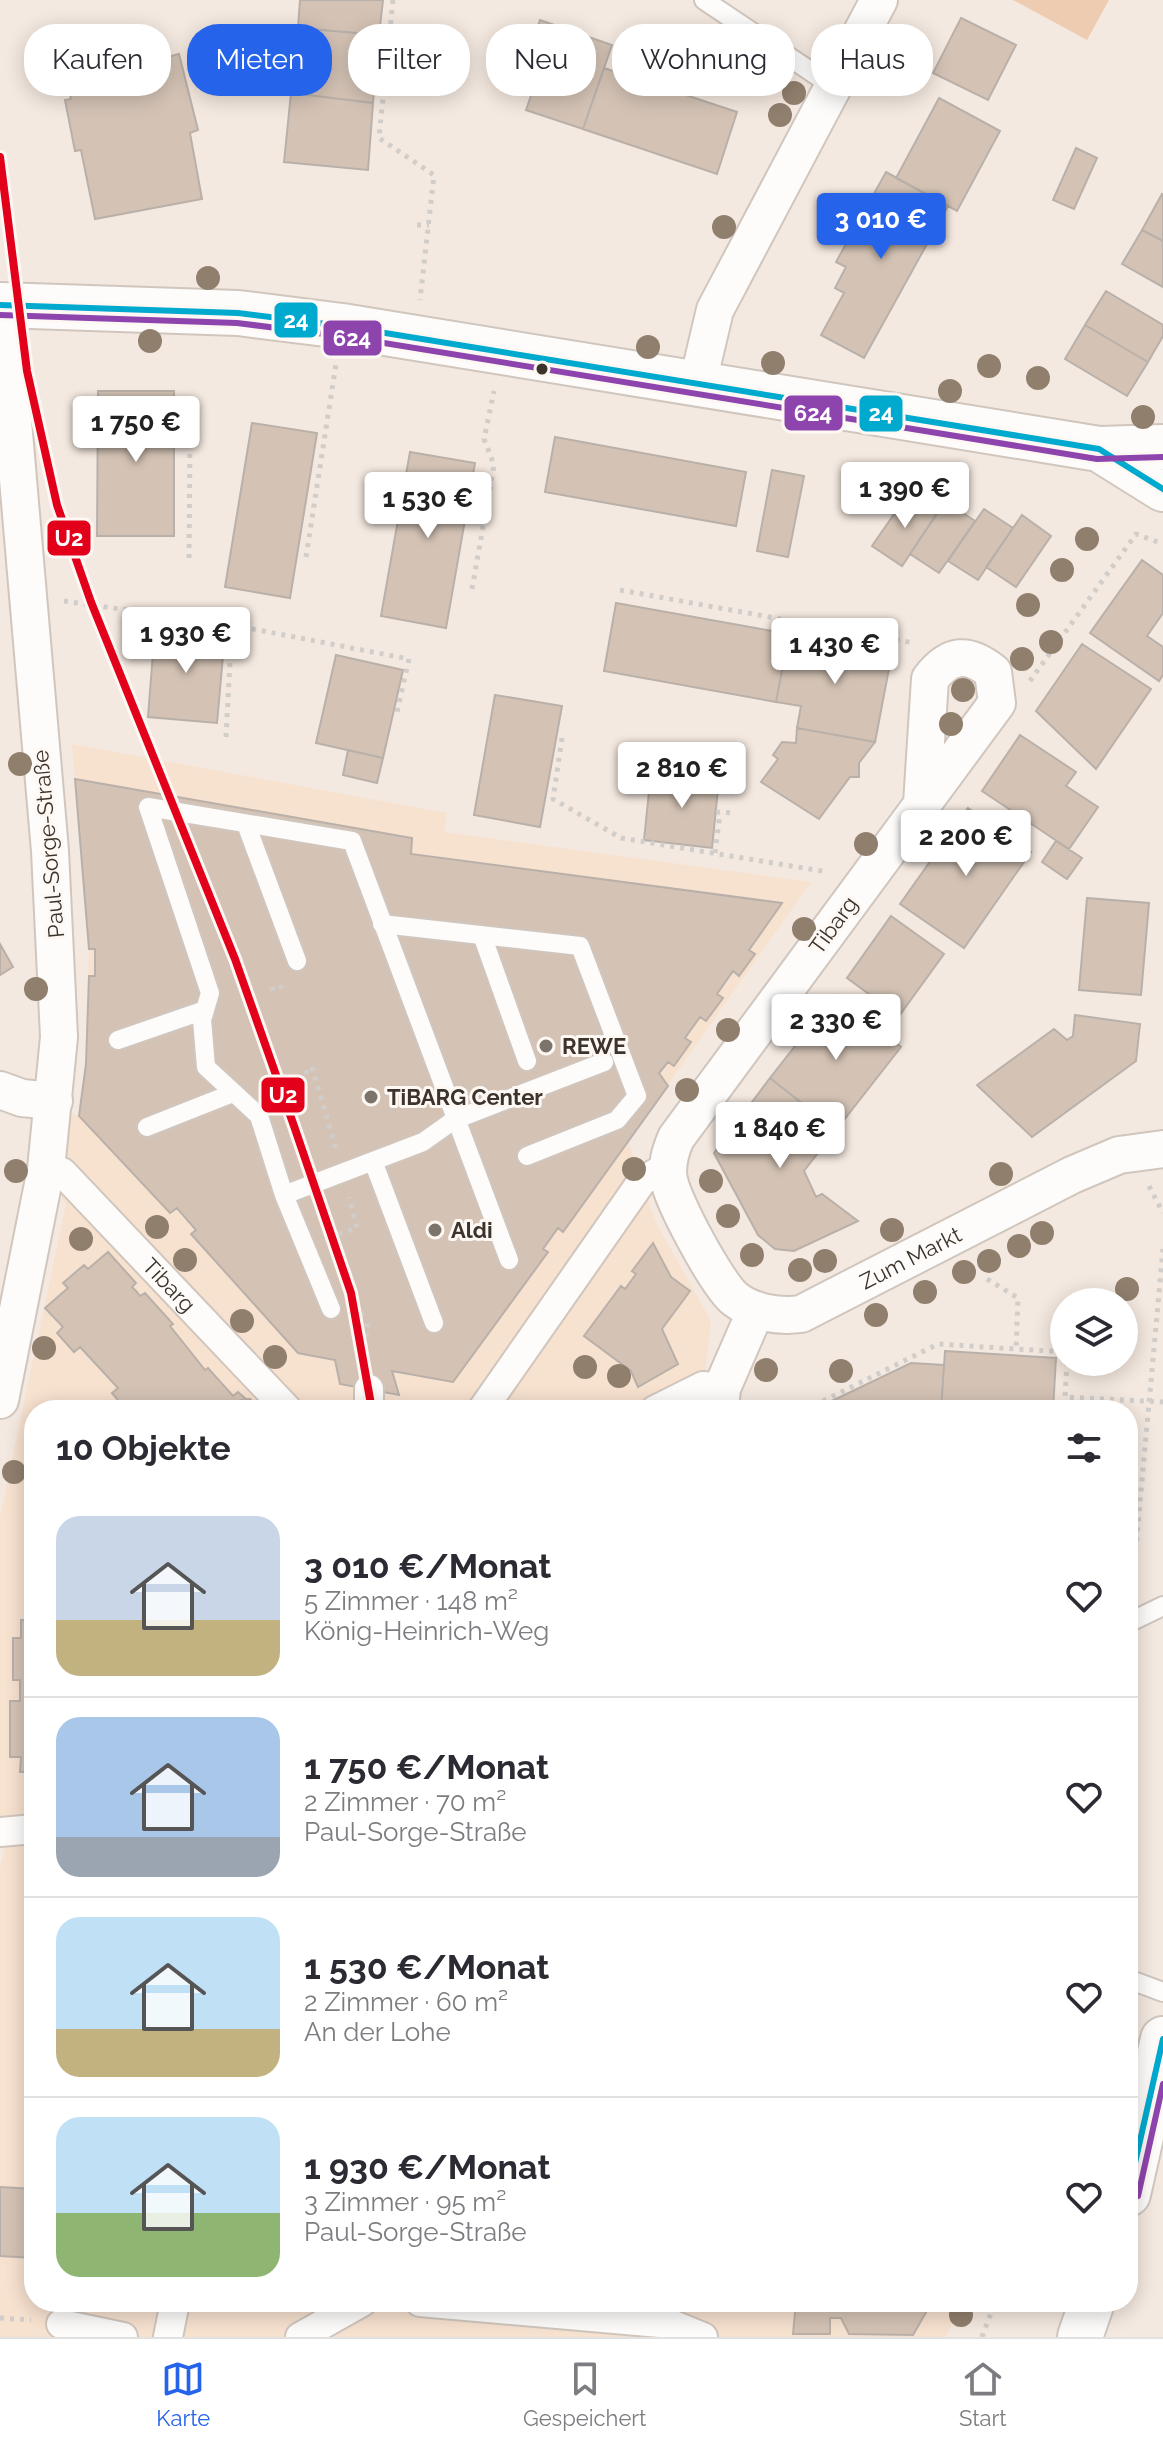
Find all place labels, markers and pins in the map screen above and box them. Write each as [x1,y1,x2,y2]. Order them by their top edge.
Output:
pin: 3 010 € [807,193,955,261]
unlabelled marker [534,361,550,377]
pin: 1 750 € [62,396,210,464]
pin: 1 390 € [831,462,979,530]
pin: 1 530 € [354,472,502,540]
pin: 1 930 € [112,607,260,675]
pin: 1 430 € [761,618,909,686]
pin: 2 810 € [608,742,756,810]
pin: 2 200 € [892,810,1040,878]
pin: 2 330 € [762,994,910,1062]
place label: REWE [562,1033,626,1059]
marker: REWE [537,1037,555,1055]
place label: TiBARG Center [387,1084,543,1110]
marker: TiBARG Center [362,1088,380,1106]
pin: 1 840 € [706,1102,854,1170]
place label: Aldi [451,1217,493,1243]
marker: Aldi [426,1221,444,1239]

